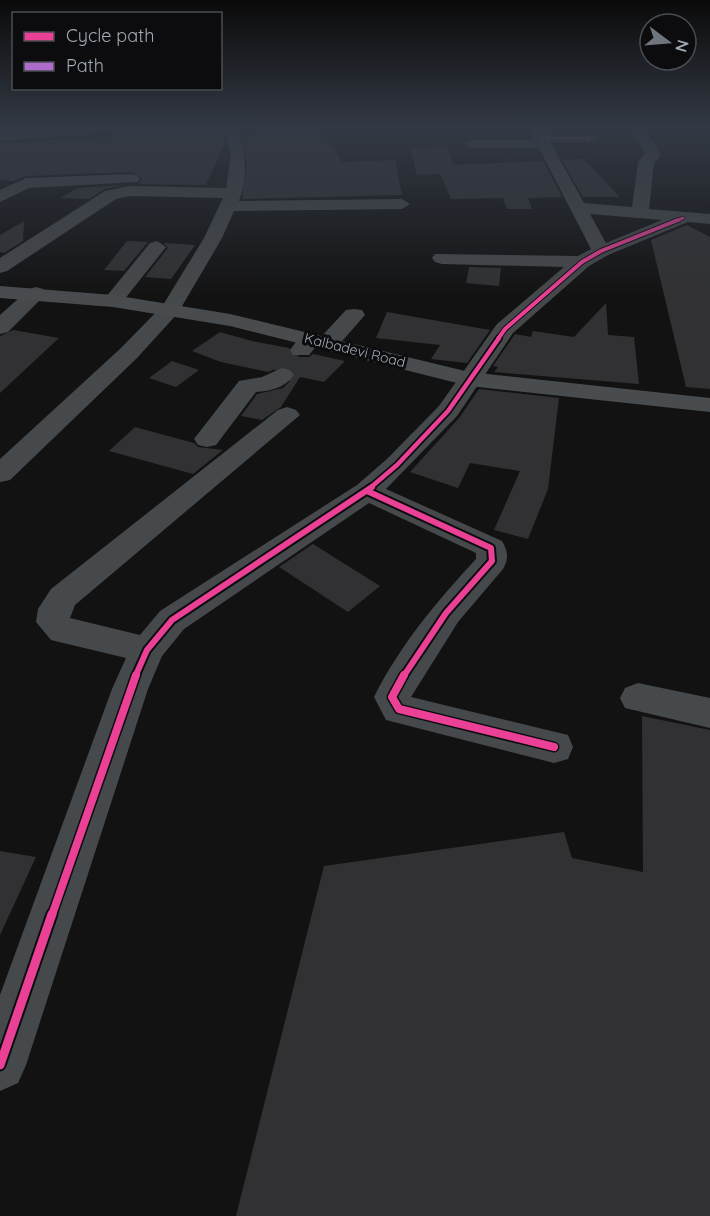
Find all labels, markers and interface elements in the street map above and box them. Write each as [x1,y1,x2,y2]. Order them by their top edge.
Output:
legend [12,12,222,90]
north arrow [638,12,698,72]
text: Cycle path [66,24,154,47]
text: N [671,38,694,55]
text: Path [66,54,104,77]
street label: Kalbadevi Road [303,329,407,371]

